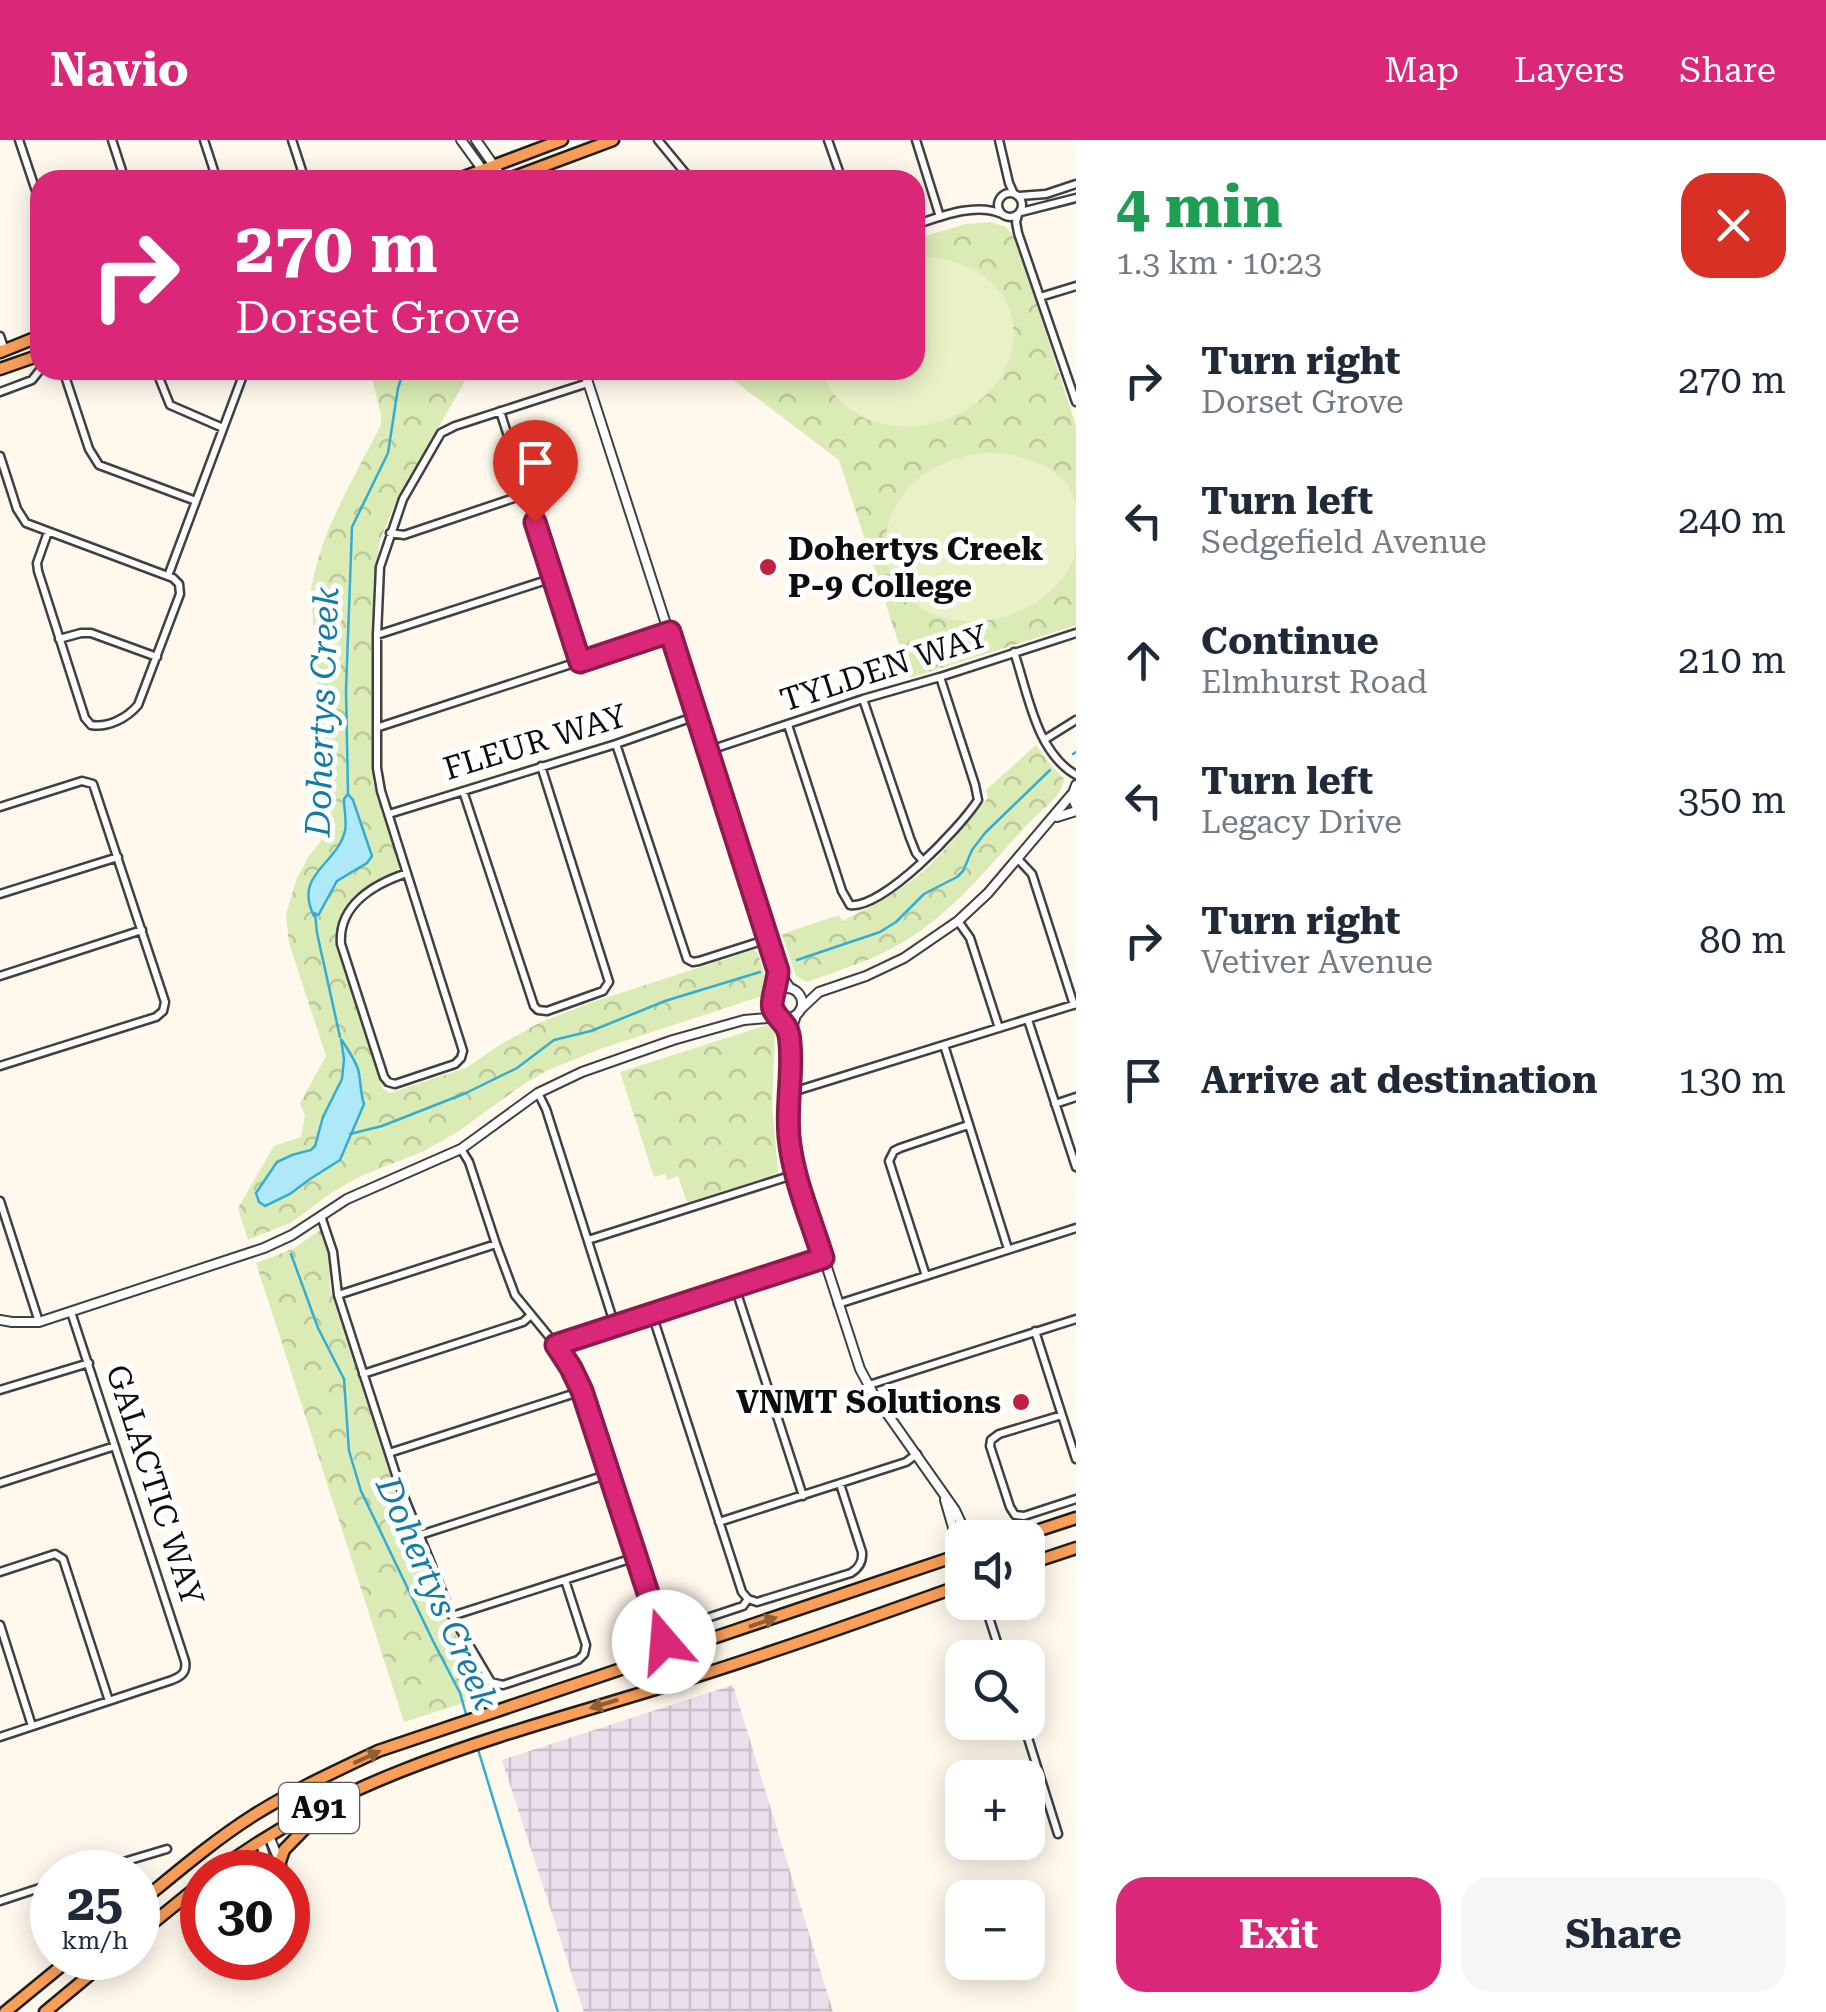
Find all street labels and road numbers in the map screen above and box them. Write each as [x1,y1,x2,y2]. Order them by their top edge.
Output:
street label: TYLDEN WAY [775,616,993,719]
street label: FLEUR WAY [439,696,631,788]
street label: GALACTIC WAY [98,1360,212,1610]
road number: A91 [279,1783,359,1833]

